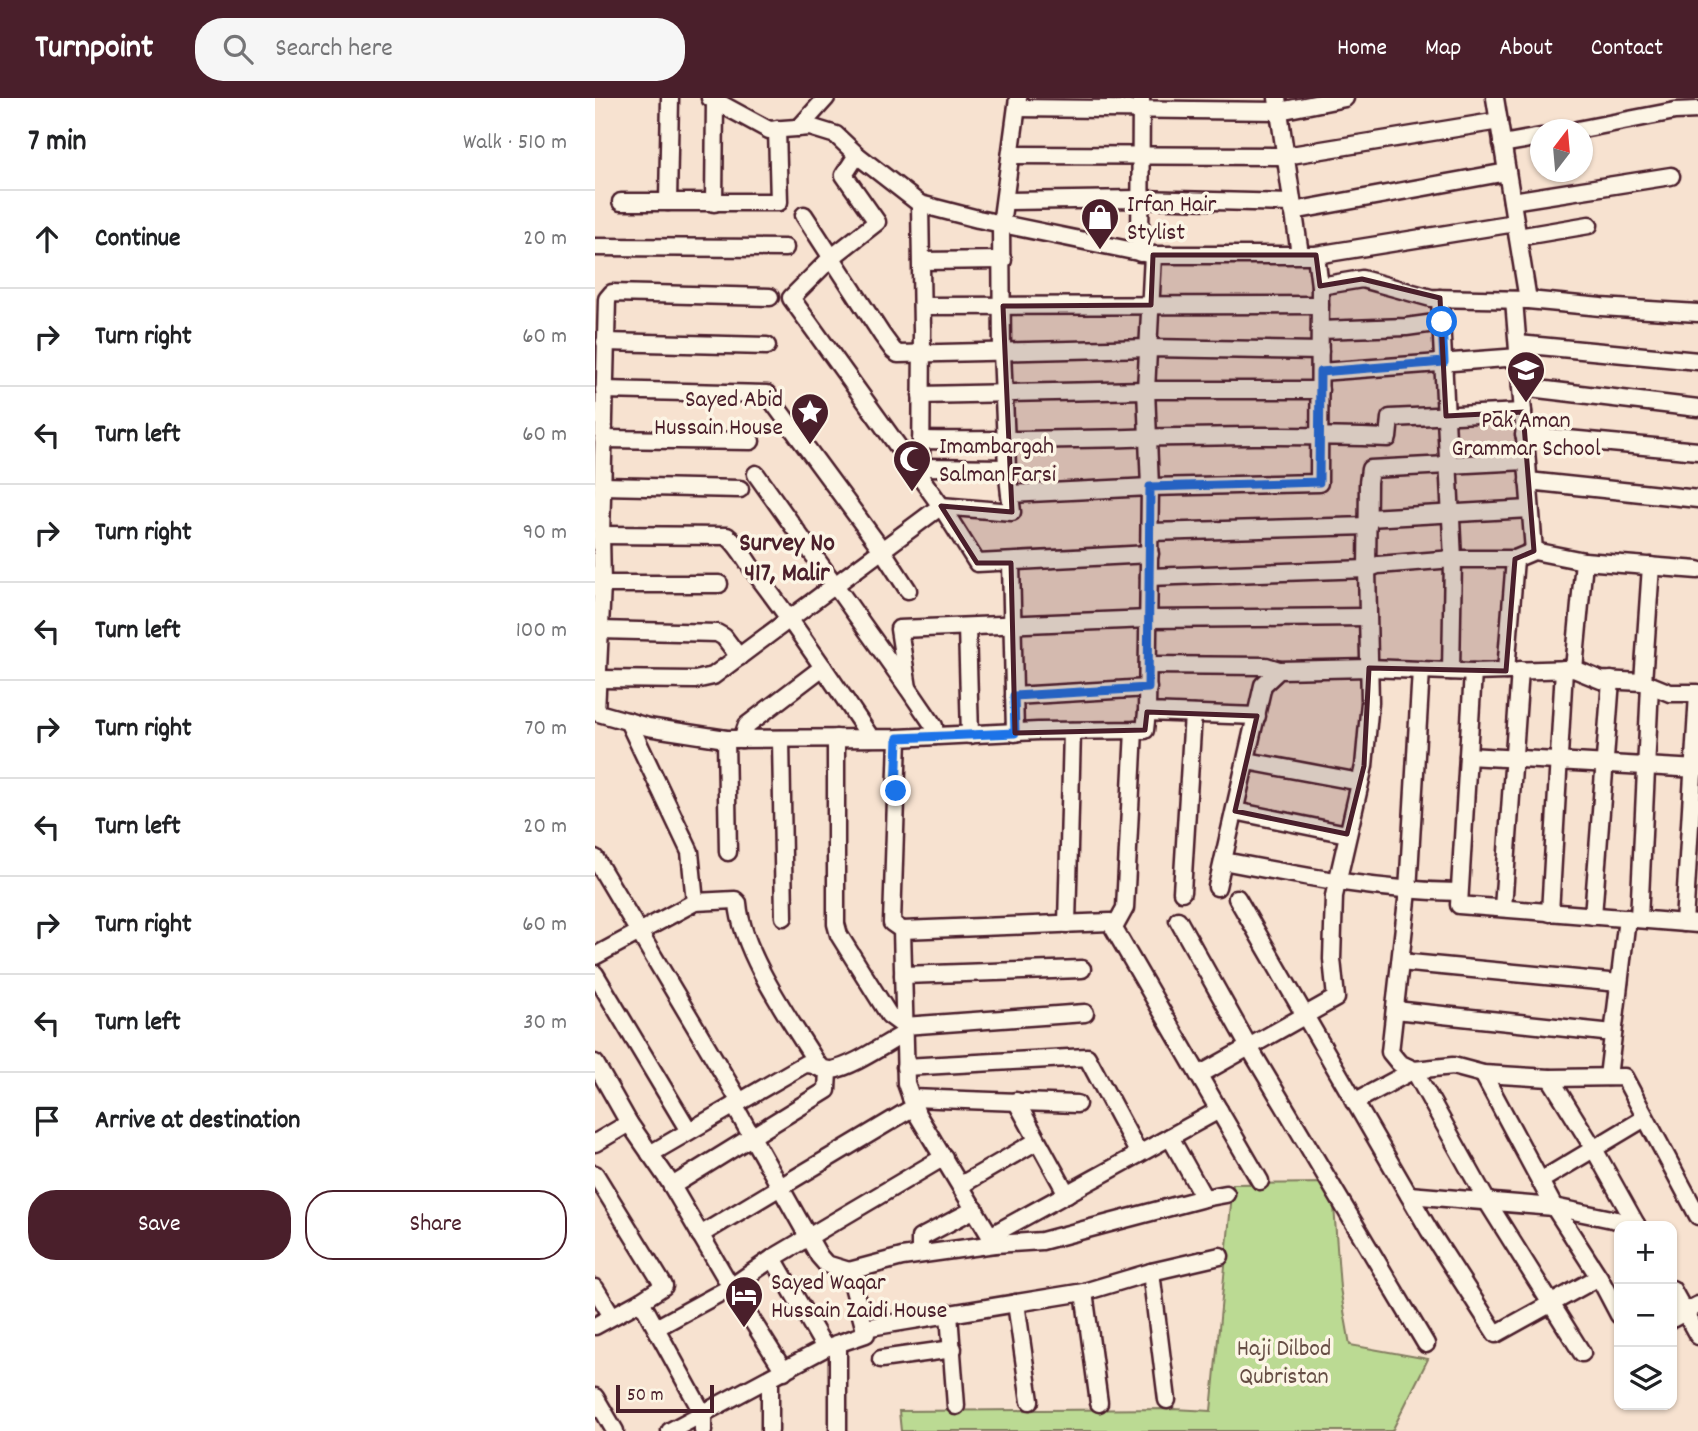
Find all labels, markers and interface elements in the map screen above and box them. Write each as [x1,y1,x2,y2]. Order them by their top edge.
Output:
search box [195,18,685,81]
text: Turnpoint [35,26,153,73]
icon: search [219,30,257,68]
text: Search here [275,31,393,68]
text: Home [1337,32,1387,66]
text: Map [1425,32,1461,66]
text: About [1499,32,1553,66]
text: Contact [1591,32,1663,66]
north arrow [1530,119,1593,182]
text: 7 min [28,122,86,165]
text: Walk · 510 m [463,127,567,160]
place label: Irfan Hair Stylist [1127,189,1217,251]
shop icon: Irfan Hair Stylist [1079,196,1121,251]
icon: ahead [28,220,66,258]
text: Continue [95,221,180,258]
text: 20 m [523,223,567,256]
route start [1426,306,1457,337]
icon: right [28,318,66,356]
text: Turn right [95,319,192,356]
text: 60 m [522,321,567,354]
school or university icon: Pak Aman Grammar School [1505,349,1547,404]
place label: Sayed Abid Hussain House [654,384,783,446]
place icon: Sayed Abid Hussain House [789,391,831,446]
place label: Pak Aman Grammar School [1451,405,1601,467]
icon: left [28,416,66,454]
text: Turn left [95,417,181,454]
text: 60 m [522,419,567,452]
place label: Imambargah Salman Farsi [939,431,1056,493]
mosque icon: Imambargah Salman Farsi [891,438,933,493]
icon: right [28,514,66,552]
text: Turn right [95,515,192,552]
text: 90 m [523,517,567,550]
district label: Survey No 417, Malir [739,526,835,593]
icon: left [28,612,66,650]
text: Turn left [95,613,181,650]
text: 100 m [516,615,567,648]
icon: right [28,710,66,748]
text: Turn right [95,711,192,748]
text: 70 m [525,713,567,746]
route end [880,775,911,806]
icon: left [28,808,66,846]
text: Turn left [95,809,181,846]
text: 20 m [523,811,567,844]
icon: right [28,906,66,944]
text: Turn right [95,907,192,944]
text: 60 m [522,909,567,942]
icon: left [28,1004,66,1042]
text: Turn left [95,1005,181,1042]
text: 30 m [523,1007,567,1040]
icon: arrive [28,1102,66,1140]
text: Arrive at destination [95,1103,300,1140]
button: Save [28,1190,291,1260]
button: Share [305,1190,567,1260]
map controls [1614,1221,1677,1410]
button: + [1614,1221,1677,1284]
place label: Sayed Waqar Hussain Zaidi House [771,1267,947,1329]
hotel icon: Sayed Waqar Hussain Zaidi House [723,1274,765,1329]
button: − [1614,1284,1677,1347]
park label: Haji Dilbod Qubristan [1237,1333,1331,1395]
button: layers [1614,1347,1677,1410]
scale bar [616,1382,714,1414]
text: 50 m [627,1383,664,1410]

